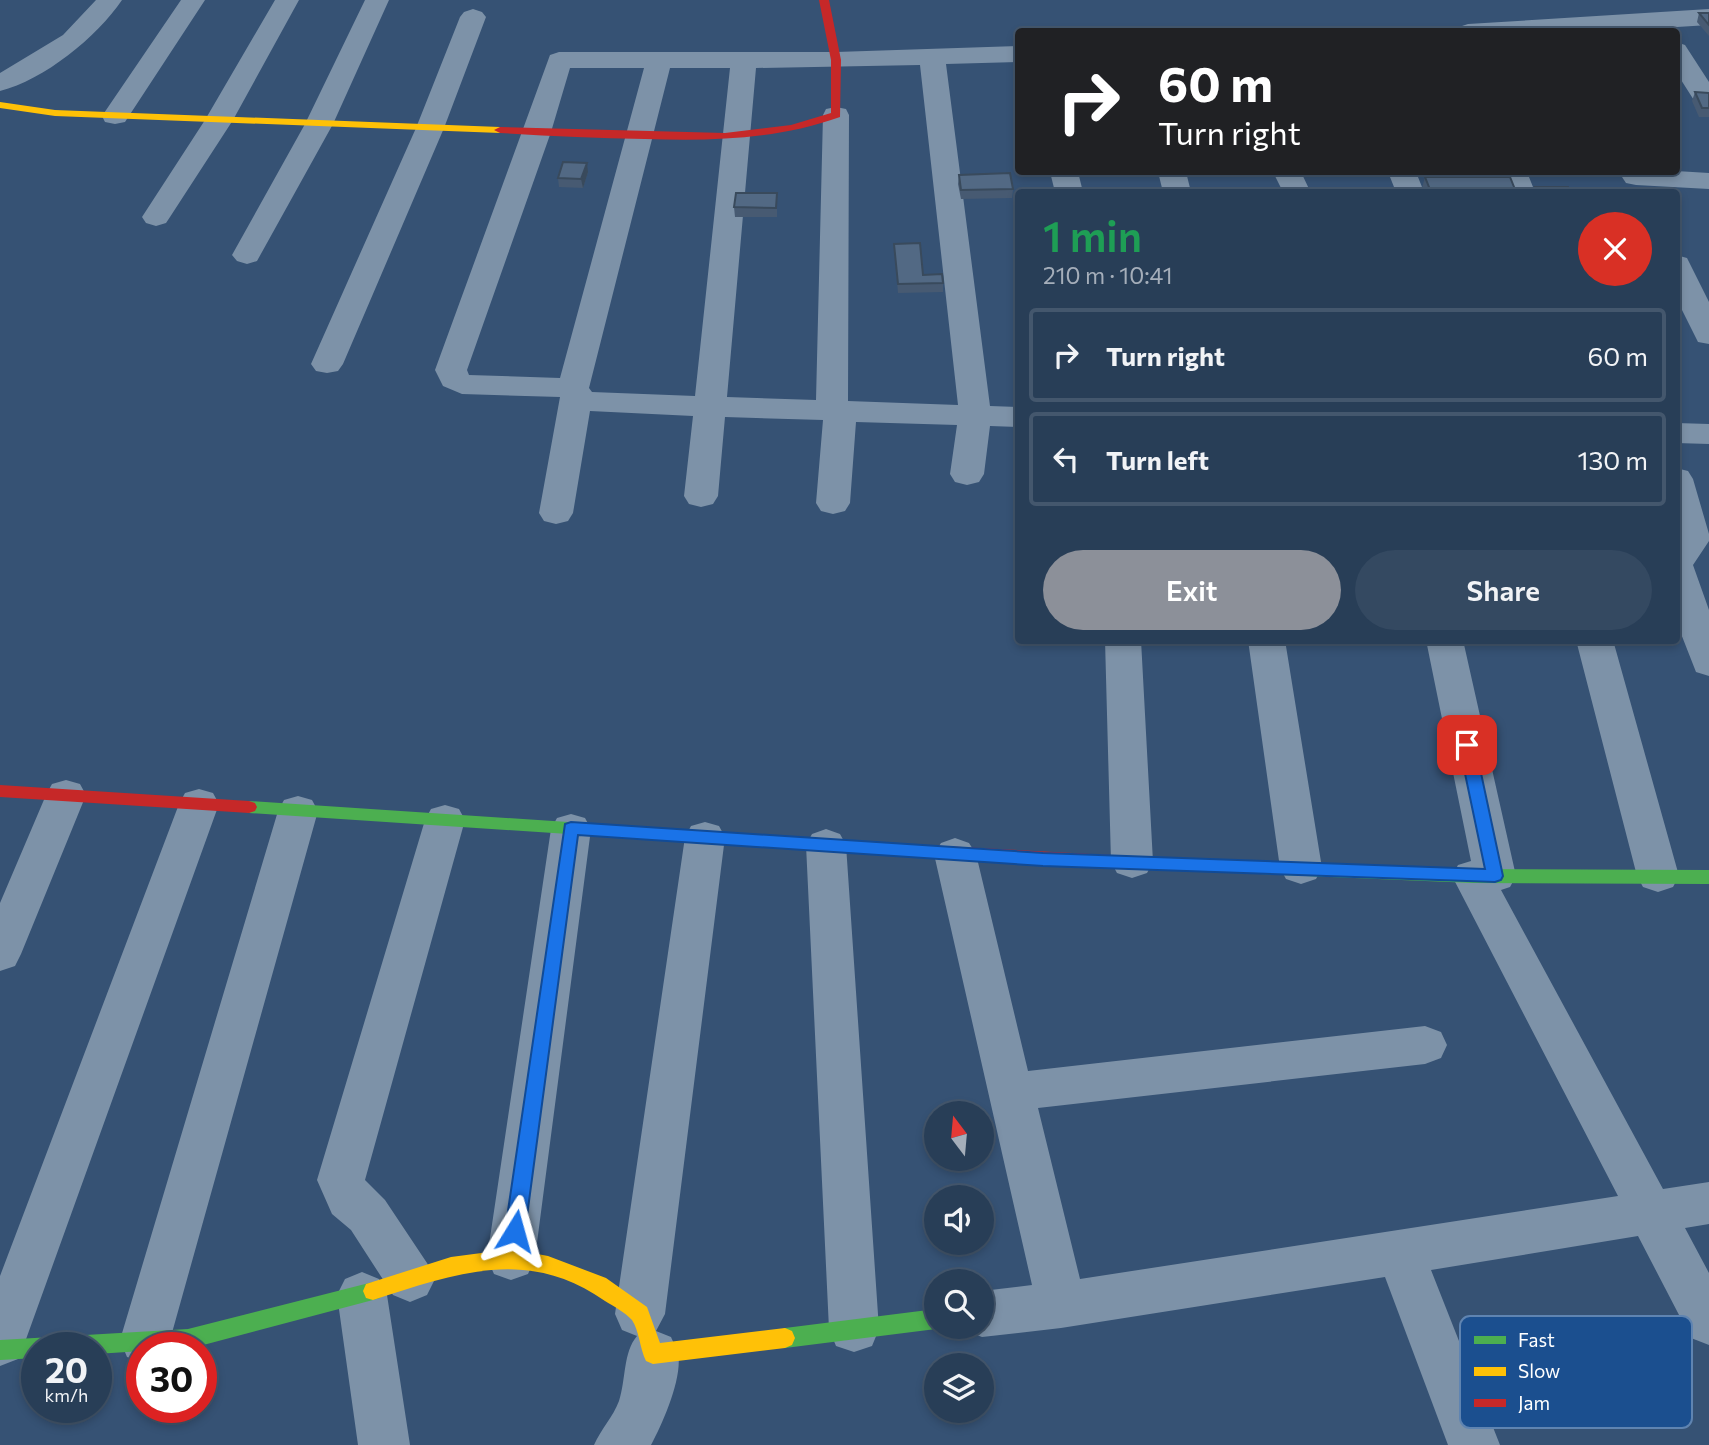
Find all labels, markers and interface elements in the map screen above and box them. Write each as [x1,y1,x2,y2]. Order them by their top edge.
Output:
text: 60 m [1158,52,1273,112]
icon: right [1043,56,1134,147]
text: Turn right [1158,112,1301,152]
text: 1 min [1043,209,1142,261]
button: close [1578,212,1652,286]
text: 210 m · 10:41 [1043,261,1173,289]
icon: right [1047,336,1085,374]
text: Turn right [1106,340,1225,371]
text: 60 m [1588,340,1648,371]
icon: left [1047,440,1085,478]
text: Turn left [1106,444,1209,475]
text: 130 m [1577,444,1648,475]
button: Exit [1043,550,1341,630]
button: Share [1355,550,1652,630]
pin [1437,715,1497,775]
icon: arrive [1448,726,1486,764]
north arrow [924,1101,994,1171]
map controls [924,1101,994,1423]
button: sound [924,1185,994,1255]
position arrow [478,1194,552,1268]
button: search [924,1269,994,1339]
legend [1460,1316,1692,1428]
text: Fast [1518,1328,1555,1351]
speed limit sign: 30 [126,1332,217,1423]
text: 20 [45,1347,88,1390]
button: layers [924,1353,994,1423]
text: Slow [1518,1359,1560,1382]
text: km/h [45,1384,88,1406]
text: Jam [1518,1391,1550,1414]

